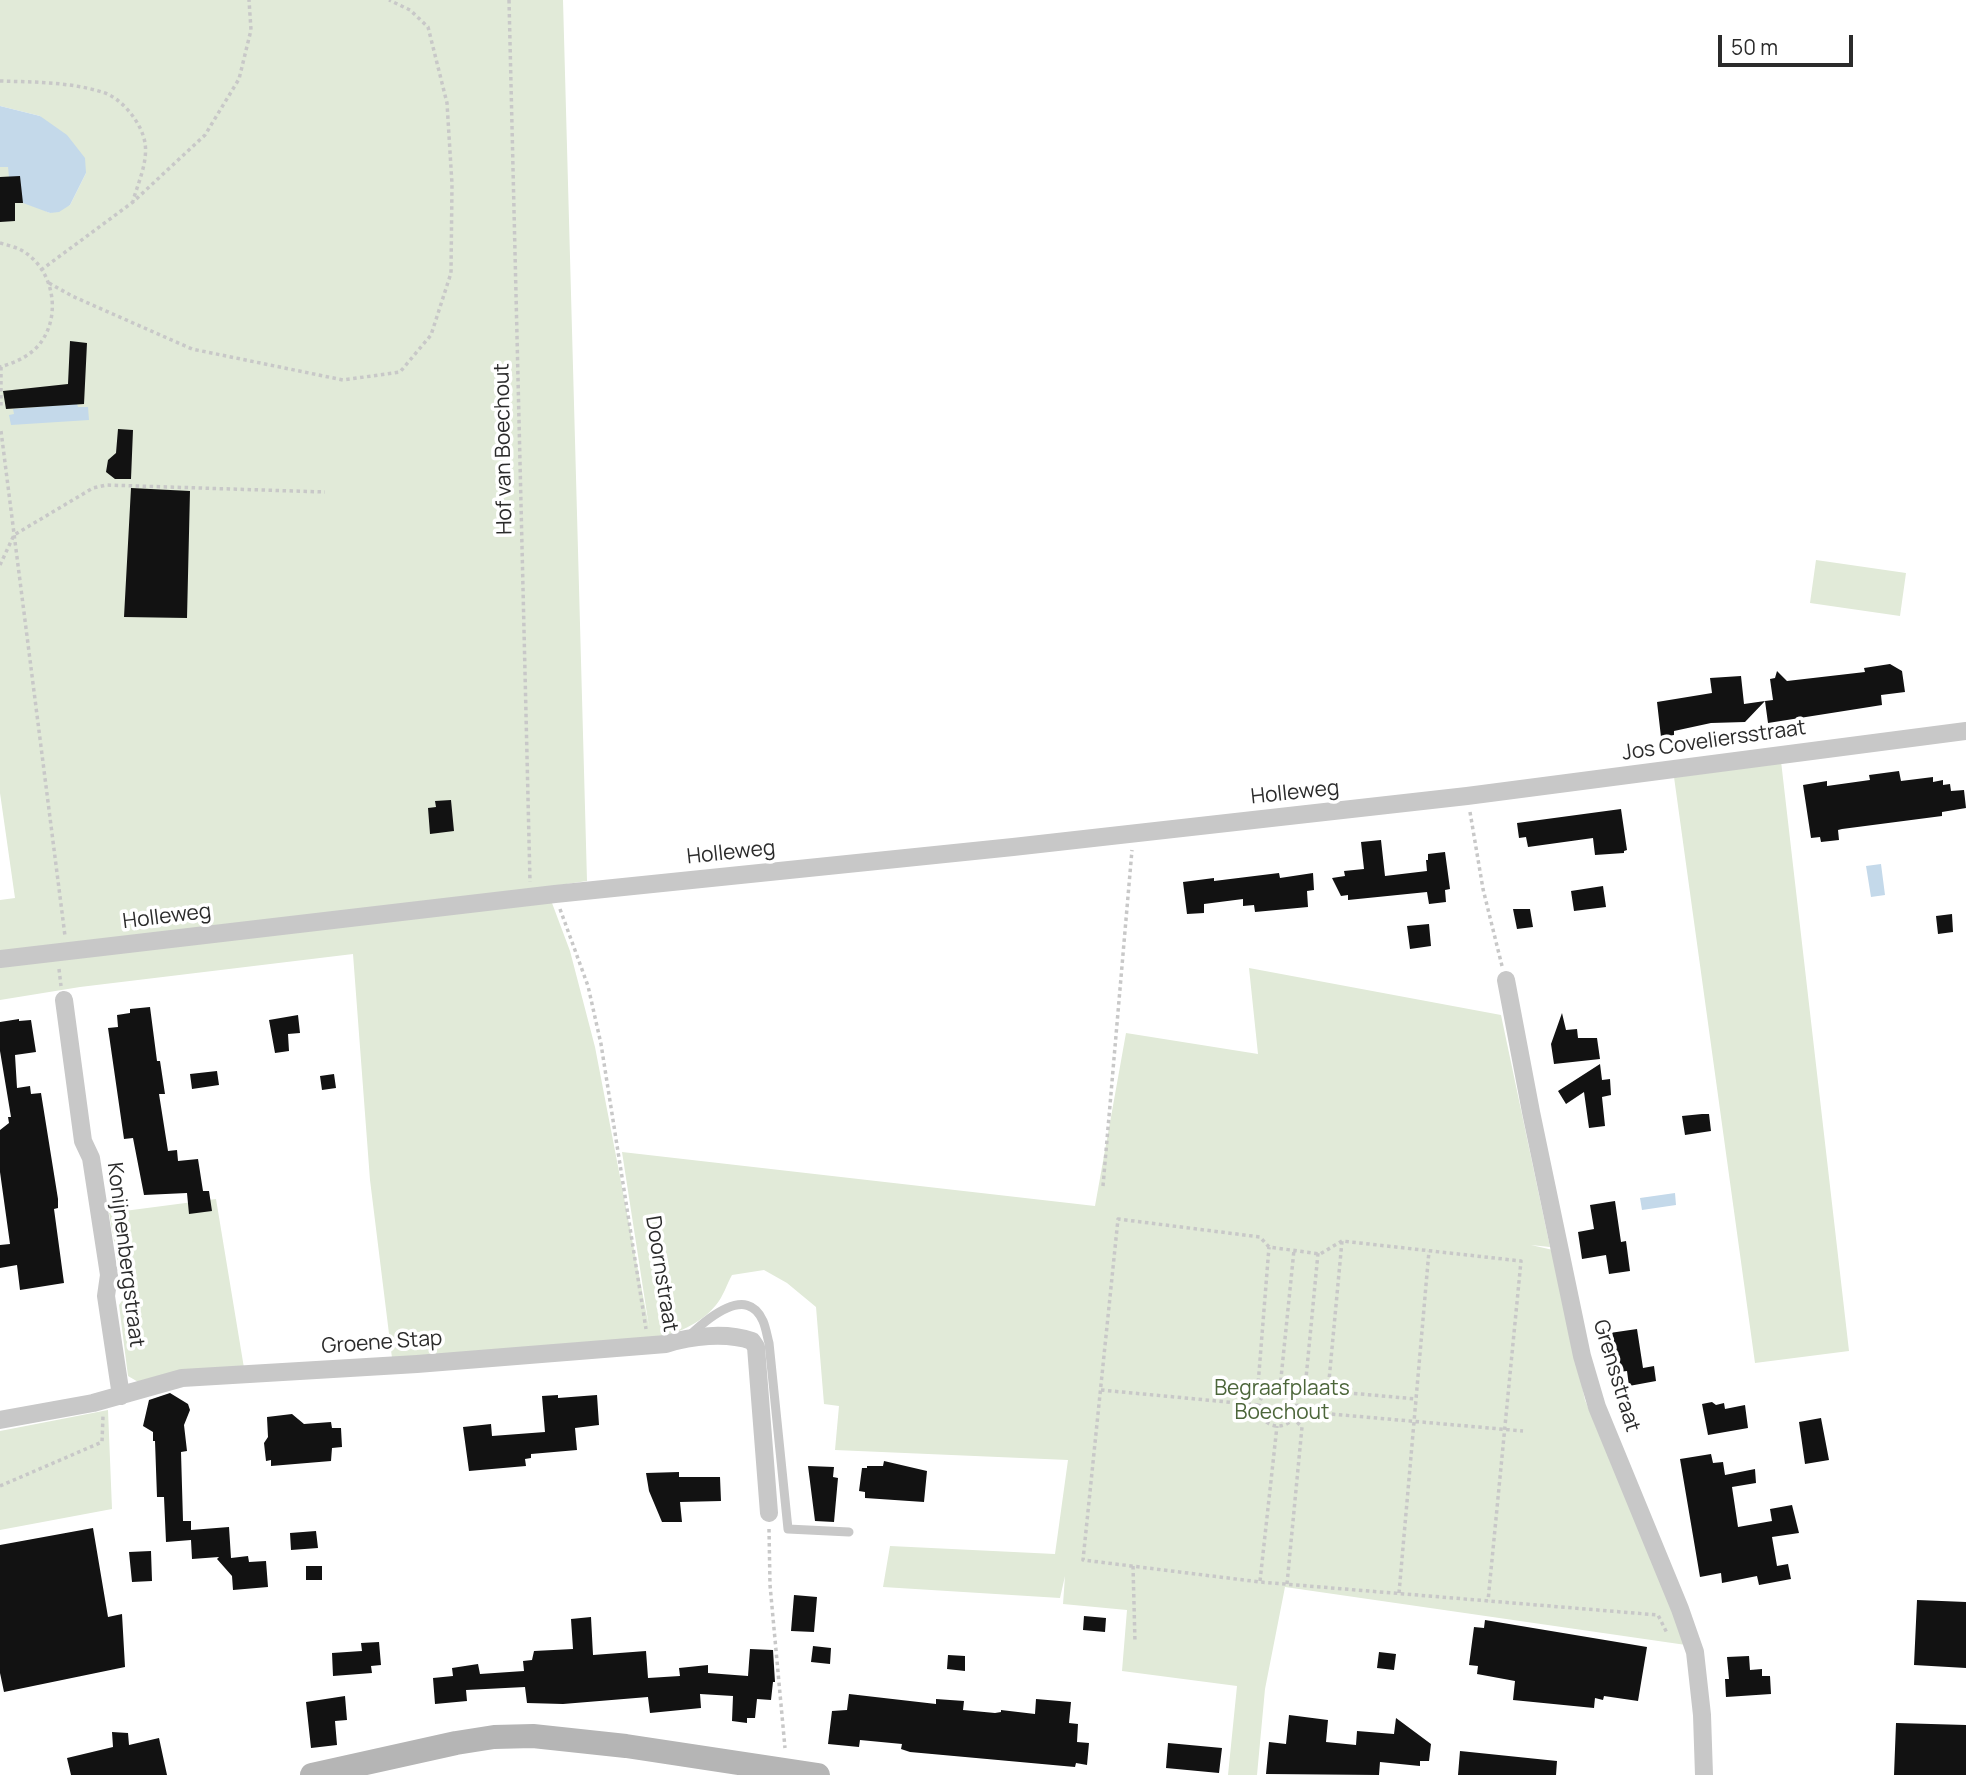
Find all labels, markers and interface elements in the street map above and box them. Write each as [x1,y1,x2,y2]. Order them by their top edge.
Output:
scale bar [1721,21,1856,65]
text: 50 m [1731,33,1778,61]
street label: Hof van Boechout [490,363,518,535]
street label: Jos Coveliersstraat [1620,716,1808,766]
street label: Holleweg [1249,776,1341,810]
street label: Holleweg [685,836,777,870]
street label: Holleweg [121,899,213,935]
street label: Konijnenbergstraat [101,1161,149,1349]
street label: Doornstraat [639,1214,683,1334]
street label: Grensstraat [1587,1317,1645,1435]
street label: Groene Stap [321,1326,443,1360]
park label: Begraafplaats Boechout [1214,1376,1350,1426]

